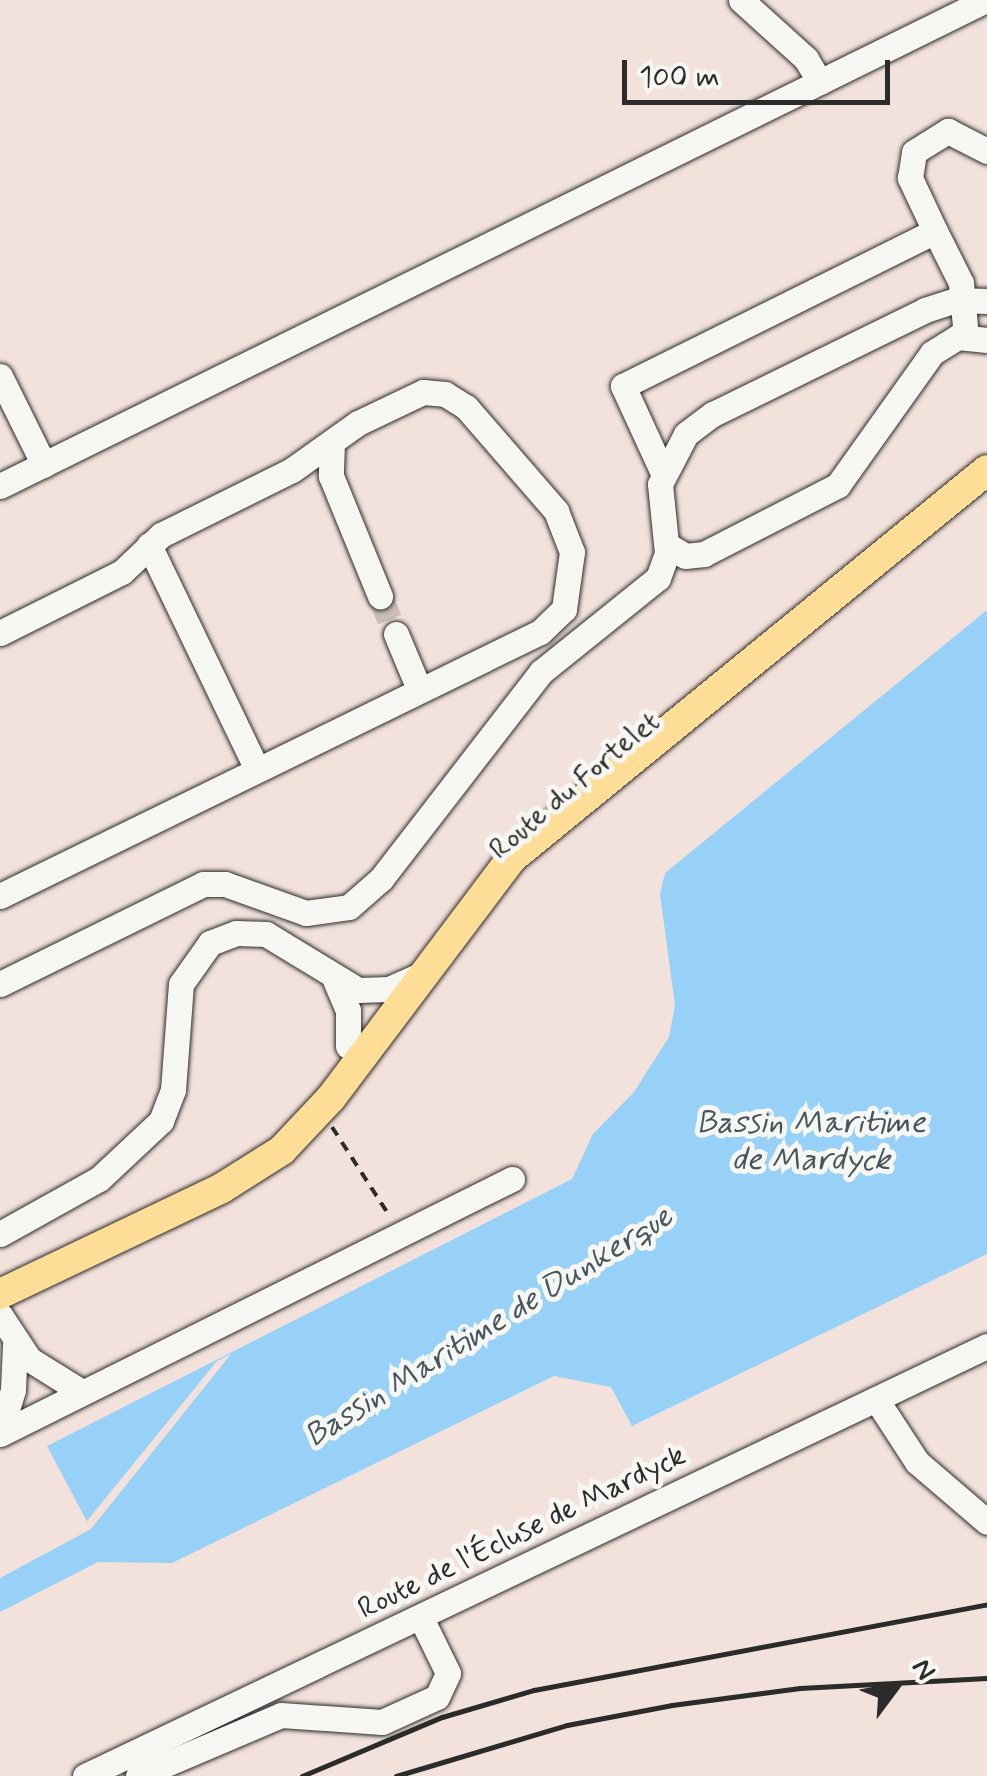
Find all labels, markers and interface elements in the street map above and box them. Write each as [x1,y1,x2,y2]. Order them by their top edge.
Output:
scale bar [627,40,894,102]
text: 100 m [639,58,720,97]
street label: Route du Fortelet [483,705,667,867]
water label: Bassin Maritime de Mardyck [700,1105,922,1180]
water label: Bassin Maritime de Dunkerque [301,1199,677,1455]
street label: Route de l'Écluse de Mardyck [353,1438,691,1628]
north arrow [847,1636,947,1736]
text: N [902,1652,943,1688]

